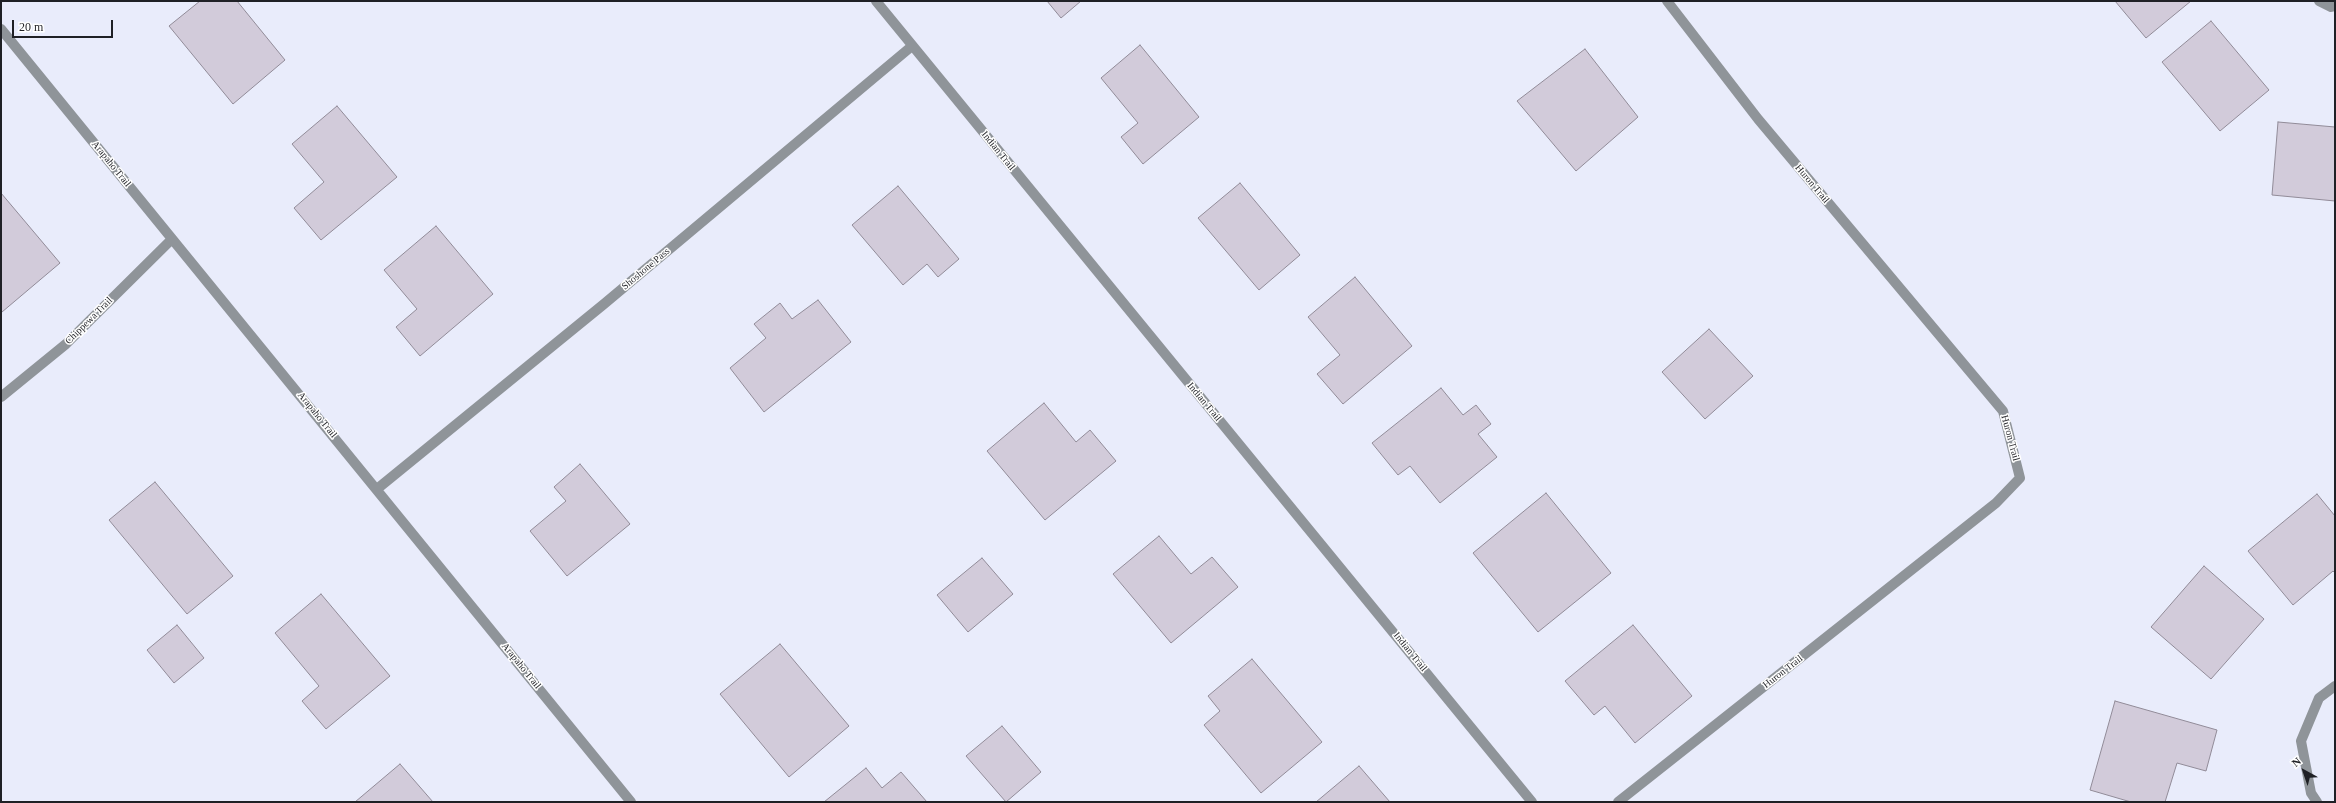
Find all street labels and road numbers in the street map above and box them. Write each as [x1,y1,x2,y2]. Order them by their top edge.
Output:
street label: Indian Trail [979,129,1017,173]
street label: Arapaho Trail [89,138,133,190]
street label: Huron Trail [1792,162,1832,206]
street label: Shoshone Pass [619,245,673,293]
street label: Chippewa Trail [63,295,115,347]
street label: Indian Trail [1184,380,1224,424]
street label: Arapaho Trail [295,389,339,441]
street label: Huron Trail [1998,414,2022,462]
street label: Indian Trail [1391,630,1429,674]
street label: Arapaho Trail [499,640,543,692]
street label: Huron Trail [1761,653,1805,691]

